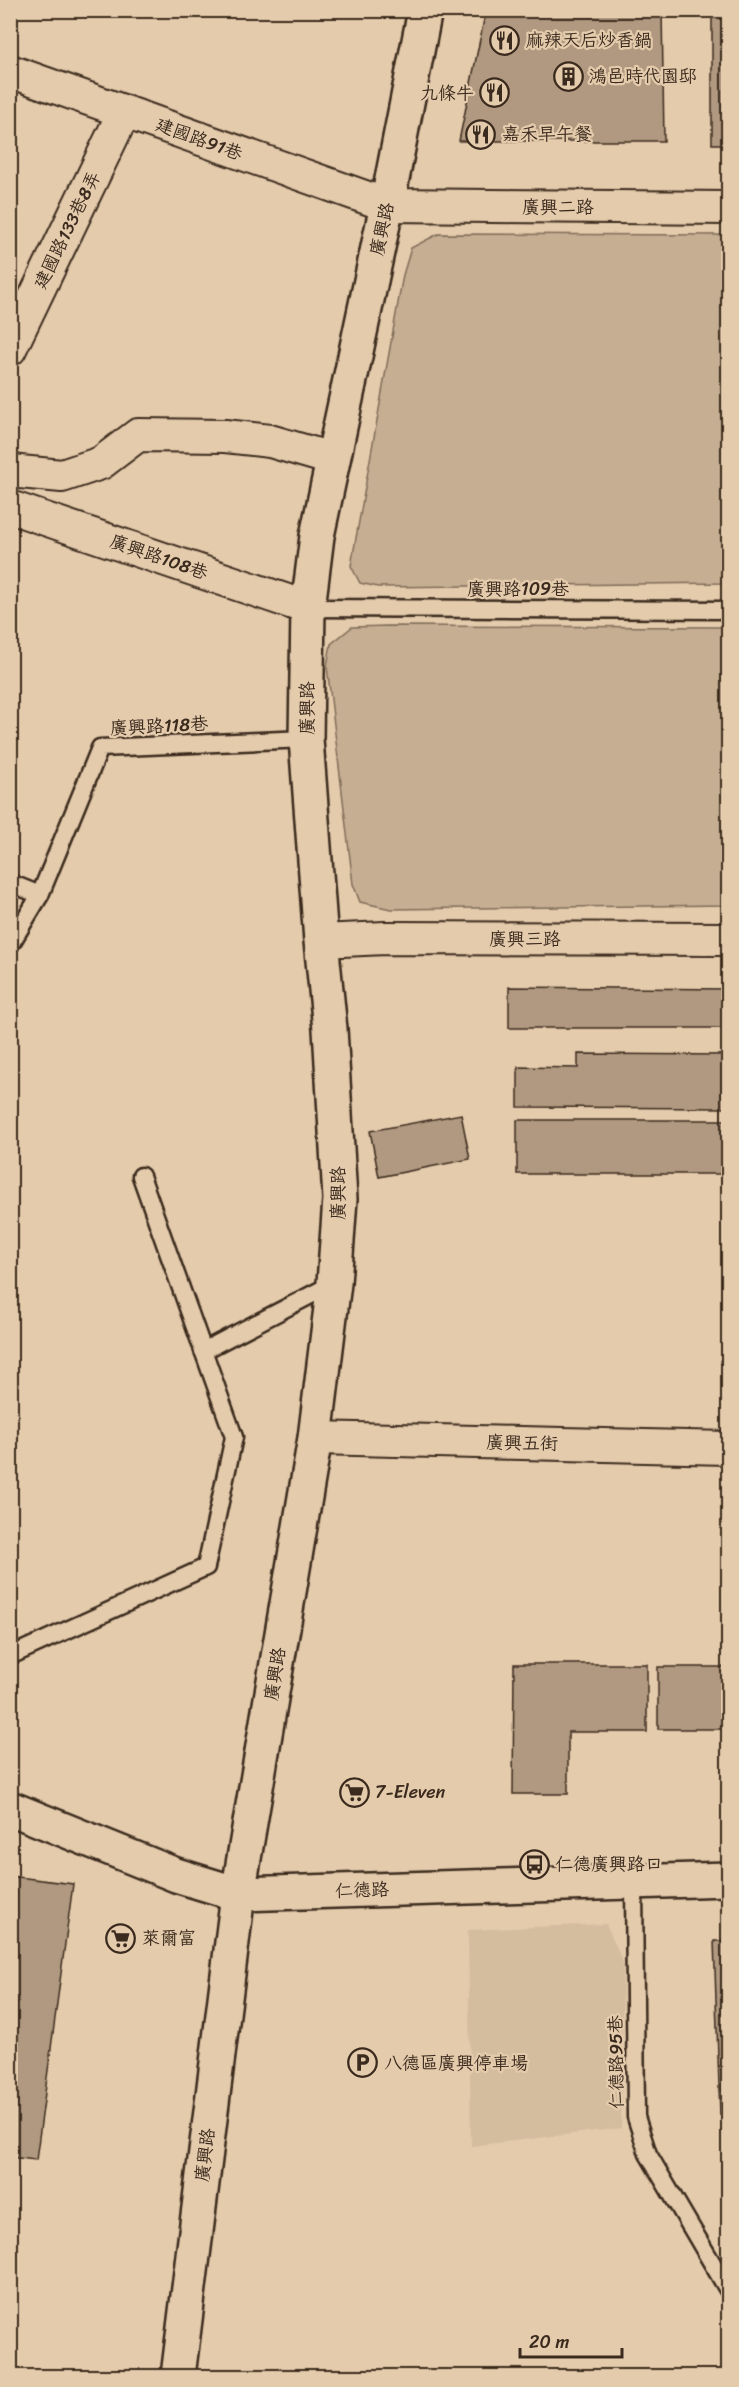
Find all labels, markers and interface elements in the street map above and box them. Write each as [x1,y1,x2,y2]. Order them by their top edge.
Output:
restaurant icon: 麻辣天后炒香鍋 [489,24,521,56]
place label: 麻辣天后炒香鍋 [526,24,652,56]
building icon: 鴻邑時代園邸 [552,60,584,92]
place label: 鴻邑時代園邸 [589,60,697,92]
place label: 九條牛 [420,77,474,109]
restaurant icon: 九條牛 [479,77,511,109]
street label: 建國路91巷 [151,108,247,170]
restaurant icon: 嘉禾早午餐 [465,118,497,150]
place label: 嘉禾早午餐 [502,118,592,150]
street label: 建國路133巷8弄 [24,165,110,295]
street label: 廣興二路 [522,191,594,223]
street label: 廣興路 [361,199,403,259]
street label: 廣興路108巷 [106,525,212,589]
street label: 廣興路109巷 [467,573,569,605]
street label: 廣興路 [291,681,323,735]
street label: 廣興路118巷 [109,707,209,745]
street label: 廣興三路 [489,923,561,955]
street label: 廣興路 [322,1166,354,1220]
street label: 廣興五街 [486,1426,558,1460]
street label: 廣興路 [255,1645,295,1703]
supermarket icon: 7-Eleven [338,1776,370,1808]
place label: 7-Eleven [375,1776,446,1808]
bus stop icon: 仁德廣興路口 [518,1848,550,1880]
place label: 仁德廣興路口 [555,1848,663,1880]
street label: 仁德路 [334,1873,390,1907]
supermarket icon: 萊爾富 [105,1922,137,1954]
place label: 萊爾富 [142,1922,196,1954]
street label: 仁德路95巷 [599,2015,633,2109]
parking icon: 八德區廣興停車場 [347,2047,379,2079]
place label: 八德區廣興停車場 [384,2047,528,2079]
street label: 廣興路 [186,2126,224,2184]
scale bar [520,2321,622,2359]
text: 20 m [529,2326,569,2358]

